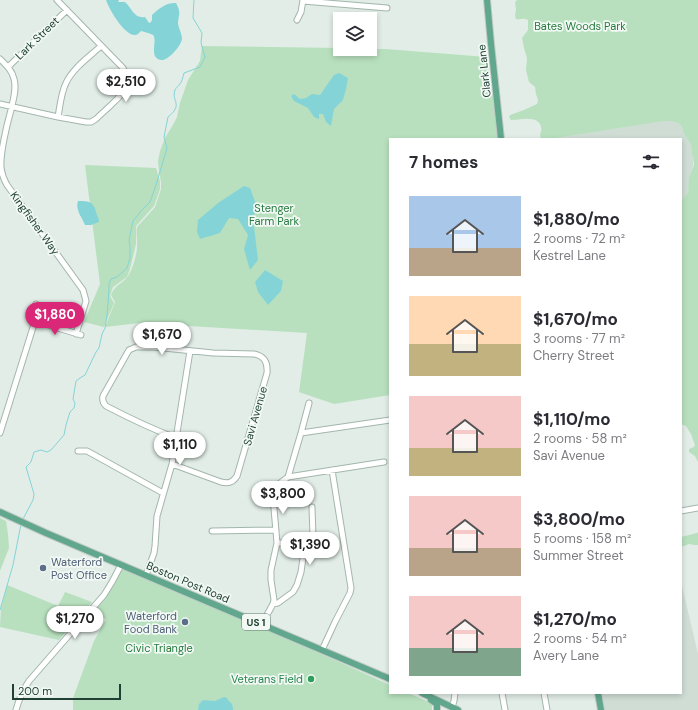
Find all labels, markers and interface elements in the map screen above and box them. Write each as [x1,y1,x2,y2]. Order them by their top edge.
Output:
map controls [333,12,377,56]
button: layers [333,12,377,56]
street label: Lark Street [12,14,62,62]
park label: Bates Woods Park [534,19,626,33]
street label: Clark Lane [474,44,494,98]
pin: $2,510 [93,69,159,103]
text: $2,510 [106,73,146,90]
text: 7 homes [409,151,478,173]
icon: filters [640,151,662,173]
street label: Kingfisher Way [7,189,63,257]
park label: Stenger Farm Park [249,201,299,228]
text: $1,880/mo [533,208,620,230]
icon: home [441,212,489,260]
text: 2 rooms · 72 m² [533,230,625,247]
text: Kestrel Lane [533,247,606,264]
pin: $1,880 [22,302,88,336]
text: $1,880 [34,306,76,323]
text: $1,670/mo [533,308,618,330]
icon: home [441,312,489,360]
pin: $1,670 [129,322,195,356]
text: $1,670 [142,326,182,343]
text: 3 rooms · 77 m² [533,330,625,347]
text: Cherry Street [533,347,614,364]
street label: Savi Avenue [240,385,270,447]
text: $1,110/mo [533,408,611,430]
icon: home [441,412,489,460]
text: 2 rooms · 58 m² [533,430,627,447]
pin: $1,110 [147,432,213,466]
text: $1,110 [163,436,197,453]
text: Savi Avenue [533,447,605,464]
pin: $3,800 [250,481,316,515]
text: $3,800 [260,485,306,502]
text: $3,800/mo [533,508,625,530]
icon: home [441,512,489,560]
text: 5 rooms · 158 m² [533,530,631,547]
pin: $1,390 [277,532,343,566]
text: $1,390 [290,536,330,553]
text: Summer Street [533,547,624,564]
place label: Waterford Post Office [51,555,107,582]
street label: Boston Post Road [144,558,232,606]
marker: Waterford Post Office [38,563,48,573]
pin: $1,270 [42,606,108,640]
text: $1,270/mo [533,608,617,630]
place label: Waterford Food Bank [124,609,177,636]
text: $1,270 [55,610,95,627]
icon: home [441,612,489,660]
road number: US 1 [242,614,270,630]
marker: Waterford Food Bank [180,617,190,627]
text: 2 rooms · 54 m² [533,630,627,647]
park label: Civic Triangle [125,641,193,655]
text: Avery Lane [533,647,599,664]
place label: Veterans Field [231,672,303,686]
marker: Veterans Field [306,674,316,684]
scale bar [12,682,121,701]
text: 200 m [18,684,52,698]

